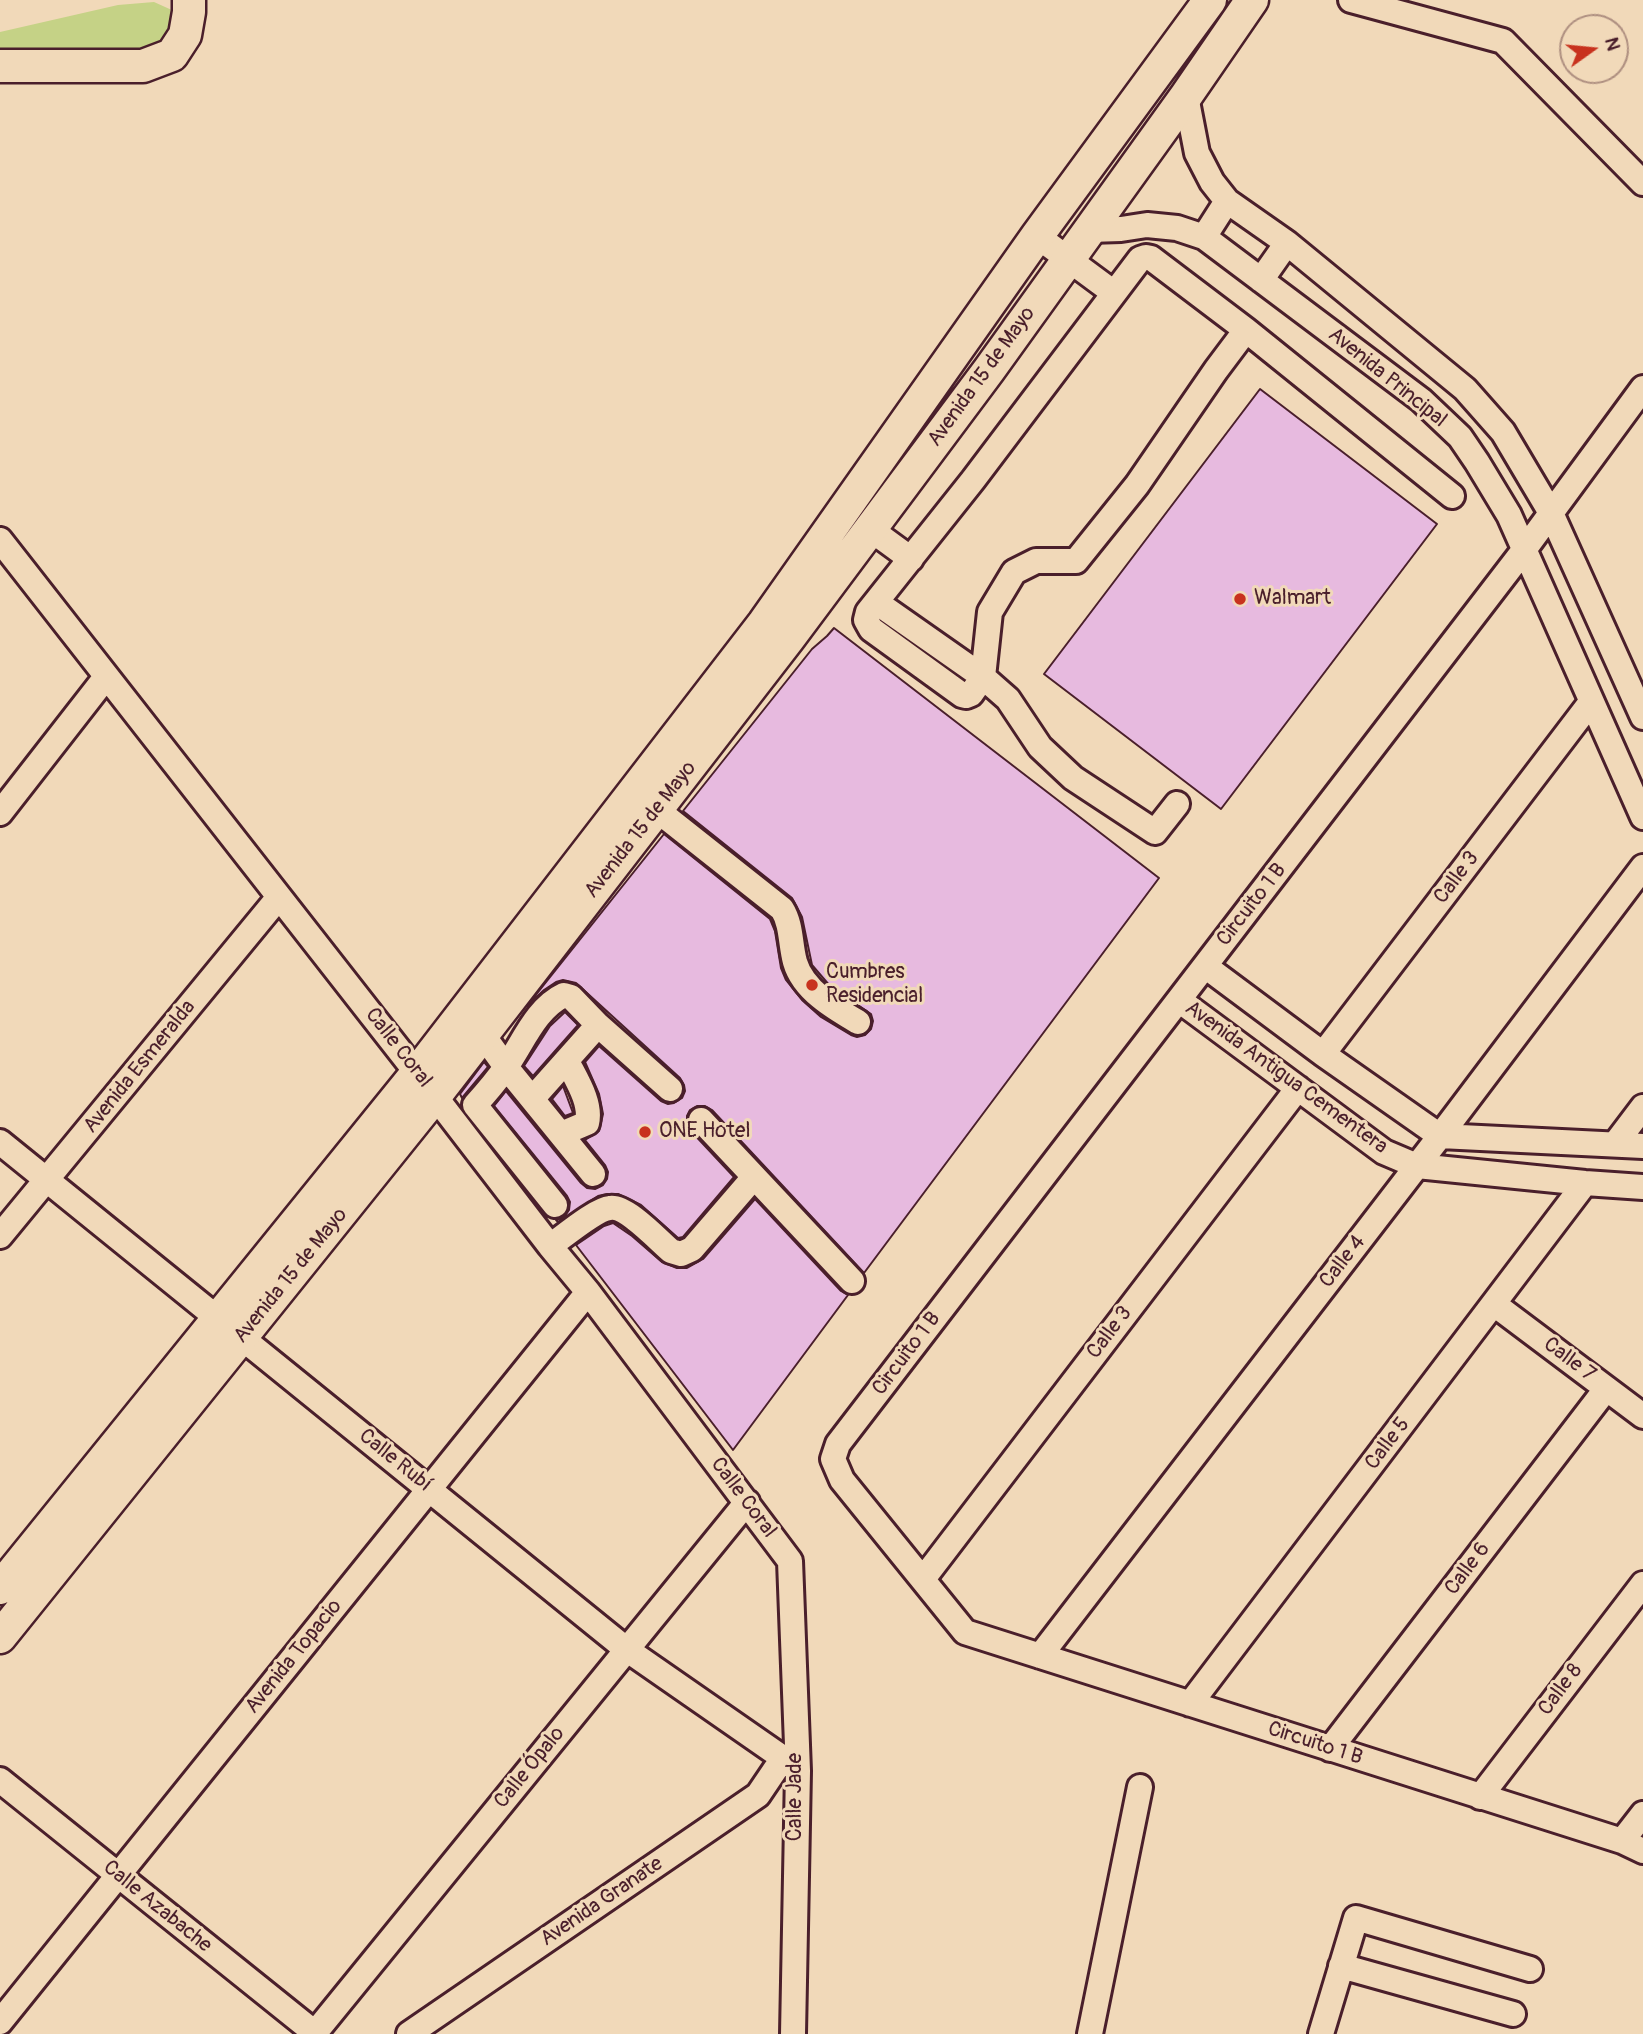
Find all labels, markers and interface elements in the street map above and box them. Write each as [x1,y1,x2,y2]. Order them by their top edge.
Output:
north arrow [1559,14,1629,84]
text: N [1599,35,1626,53]
street label: Avenida 15 de Mayo [923,302,1041,452]
street label: Avenida Principal [1323,323,1451,433]
place label: Walmart [1254,586,1331,612]
marker: Walmart [1232,591,1248,607]
street label: Avenida 15 de Mayo [580,757,702,903]
street label: Calle 3 [1429,847,1485,909]
street label: Circuito 1 B [1212,859,1292,951]
place label: Cumbres Residencial [826,960,923,1010]
marker: Cumbres Residencial [804,977,820,993]
street label: Avenida Esmeralda [79,995,201,1139]
street label: Avenida Antigua Cementera [1180,996,1392,1160]
street label: Calle Coral [359,1003,437,1093]
place label: ONE Hotel [659,1119,750,1145]
marker: ONE Hotel [637,1124,653,1140]
street label: Avenida 15 de Mayo [229,1203,353,1349]
street label: Calle 4 [1315,1231,1371,1293]
street label: Calle 3 [1082,1302,1138,1364]
street label: Circuito 1 B [867,1307,947,1401]
street label: Calle 7 [1538,1332,1600,1388]
street label: Calle 5 [1360,1413,1416,1475]
street label: Calle Rubí [353,1424,437,1498]
street label: Calle Coral [705,1453,781,1543]
street label: Calle 6 [1440,1538,1496,1600]
street label: Avenida Topacio [240,1595,348,1719]
street label: Calle 8 [1533,1659,1589,1721]
street label: Circuito 1 B [1264,1717,1366,1771]
street label: Calle Ópalo [489,1722,571,1814]
street label: Calle Jade [783,1753,809,1841]
street label: Avenida Granate [536,1852,668,1952]
street label: Calle Azabache [98,1855,216,1959]

